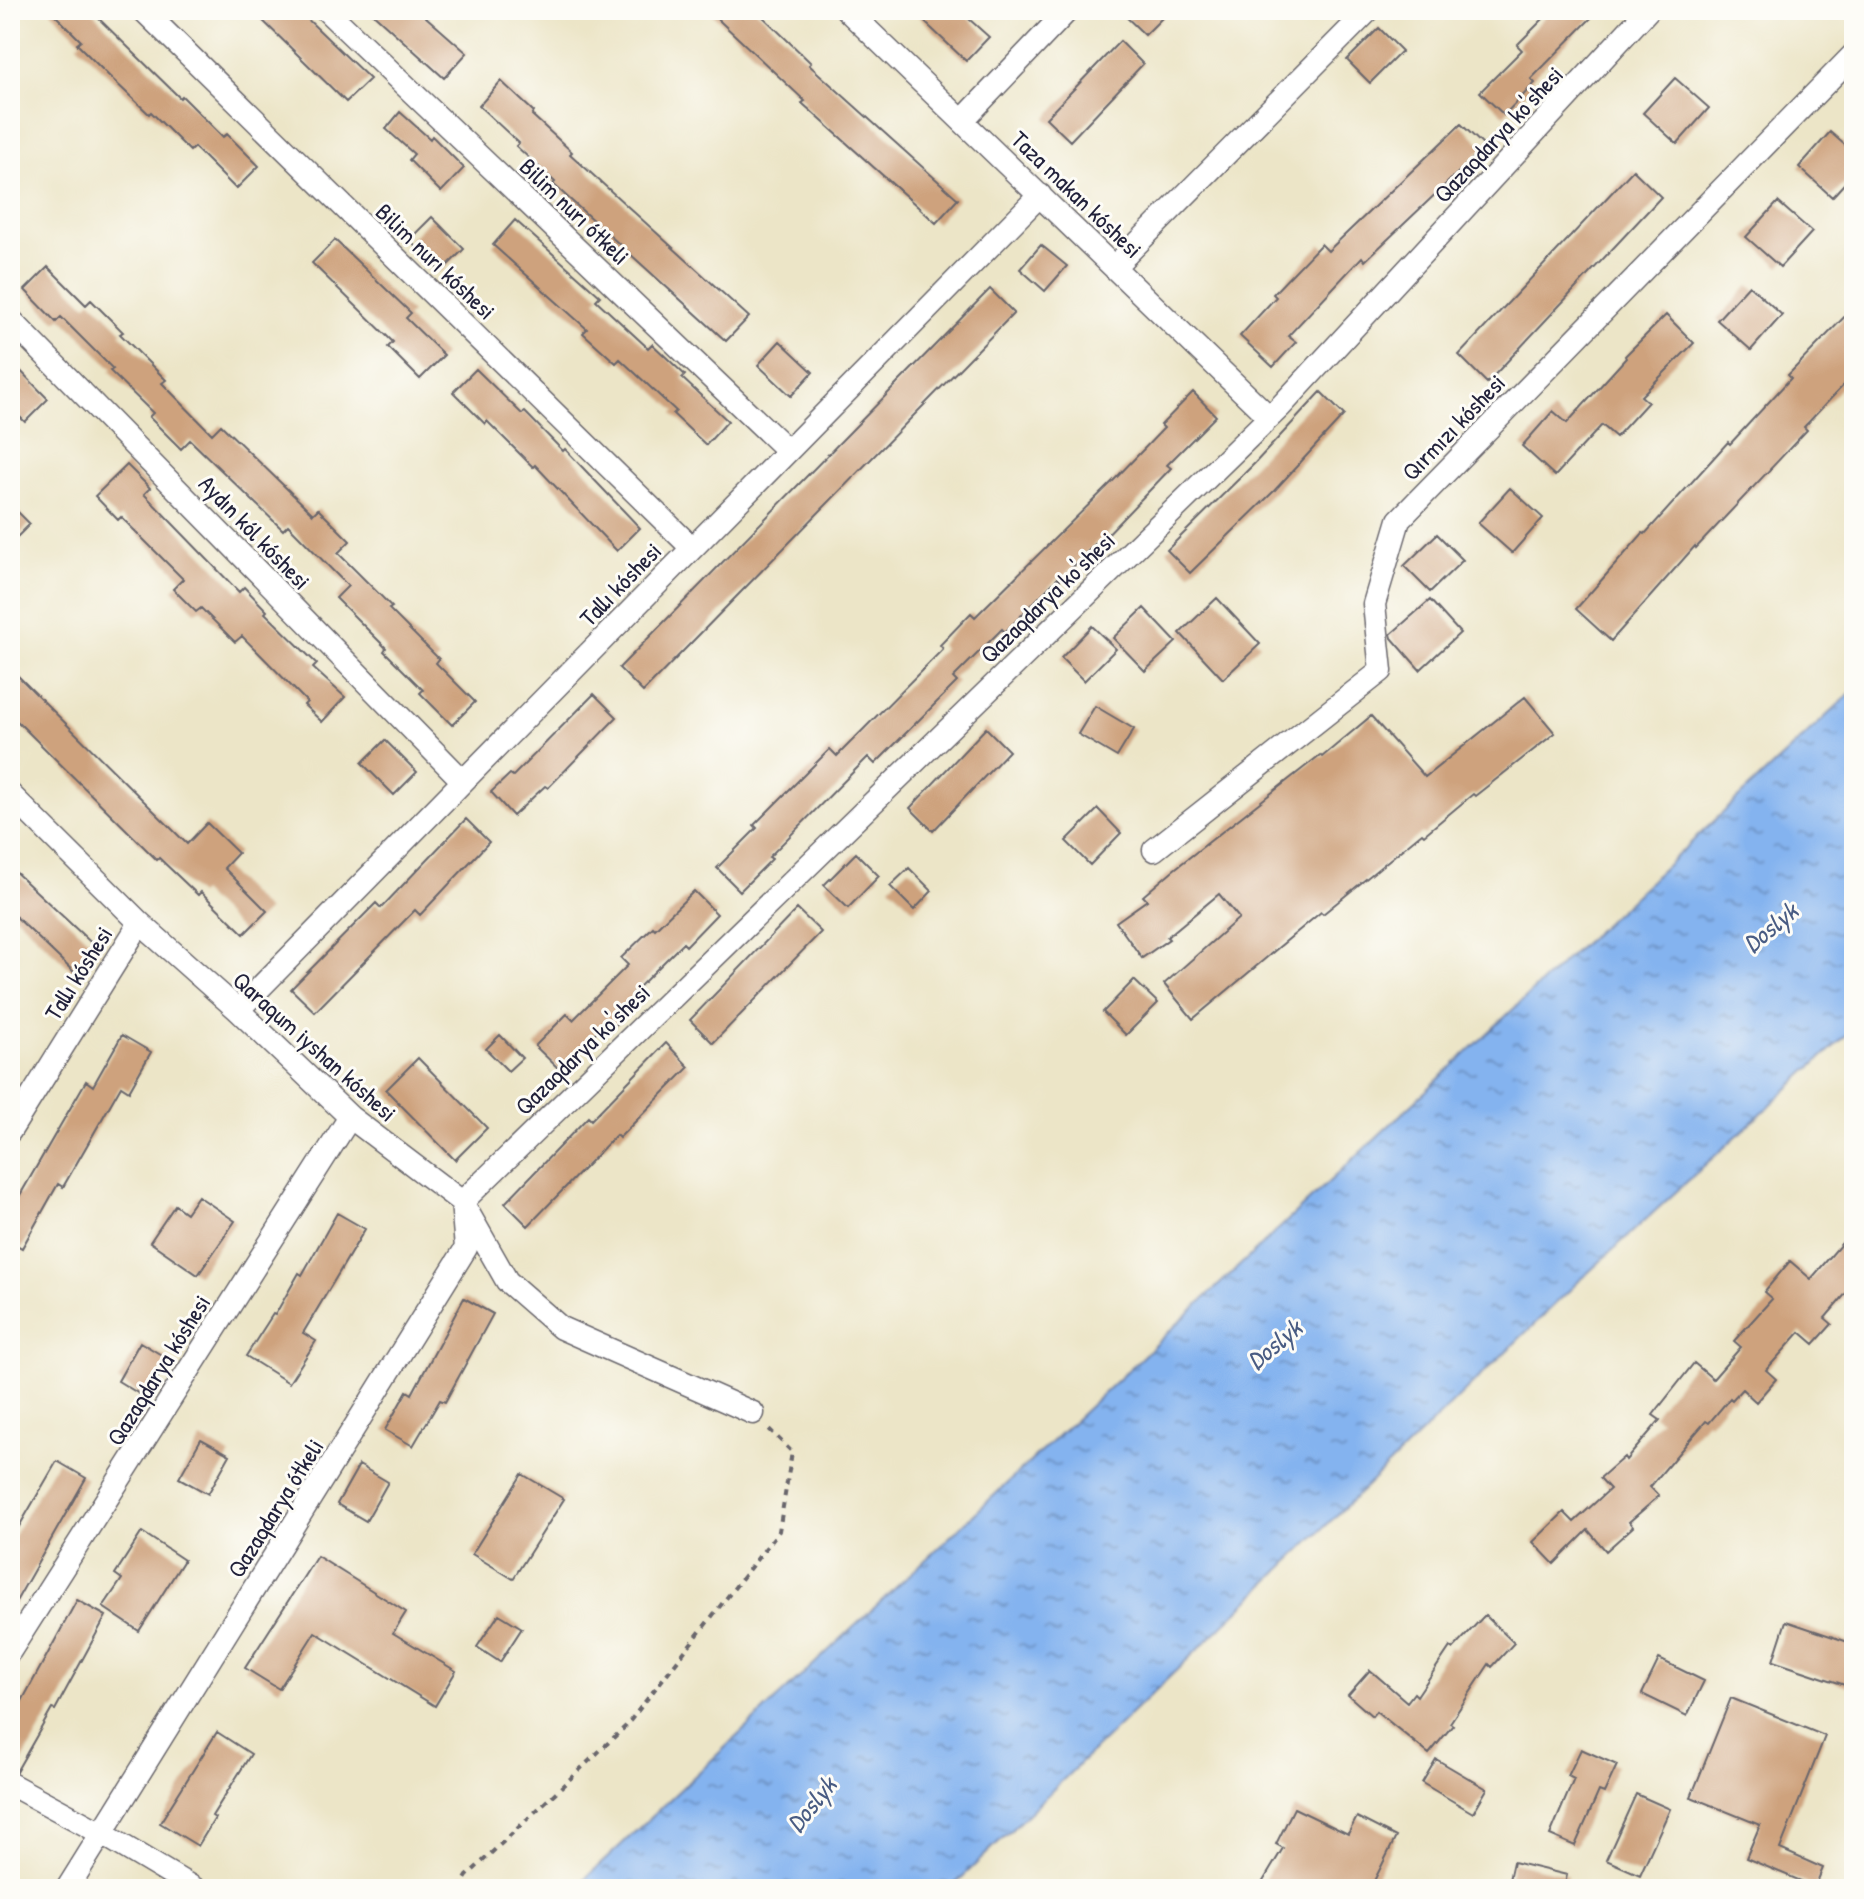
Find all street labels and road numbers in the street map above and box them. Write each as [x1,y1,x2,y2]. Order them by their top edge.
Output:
street label: Qazaqdarya ko'shesi [1426,59,1570,209]
street label: Taza makan kóshesi [1005,123,1149,265]
street label: Bilim nurı ótkeli [513,151,637,271]
street label: Bilim nurı kóshesi [369,196,503,326]
street label: Qırmızı kóshesi [1394,367,1512,487]
street label: Aydın kól kóshesi [192,468,318,596]
street label: Qazaqdarya ko'shesi [973,524,1121,670]
street label: Tallı kóshesi [572,535,668,633]
street label: Tallı kóshesi [37,920,119,1026]
street label: Qaraqum iyshan kóshesi [226,964,404,1128]
street label: Qazaqdarya ko'shesi [508,976,656,1122]
street label: Qazaqdarya kóshesi [99,1289,217,1451]
street label: Qazaqdarya ótkeli [220,1432,330,1584]

